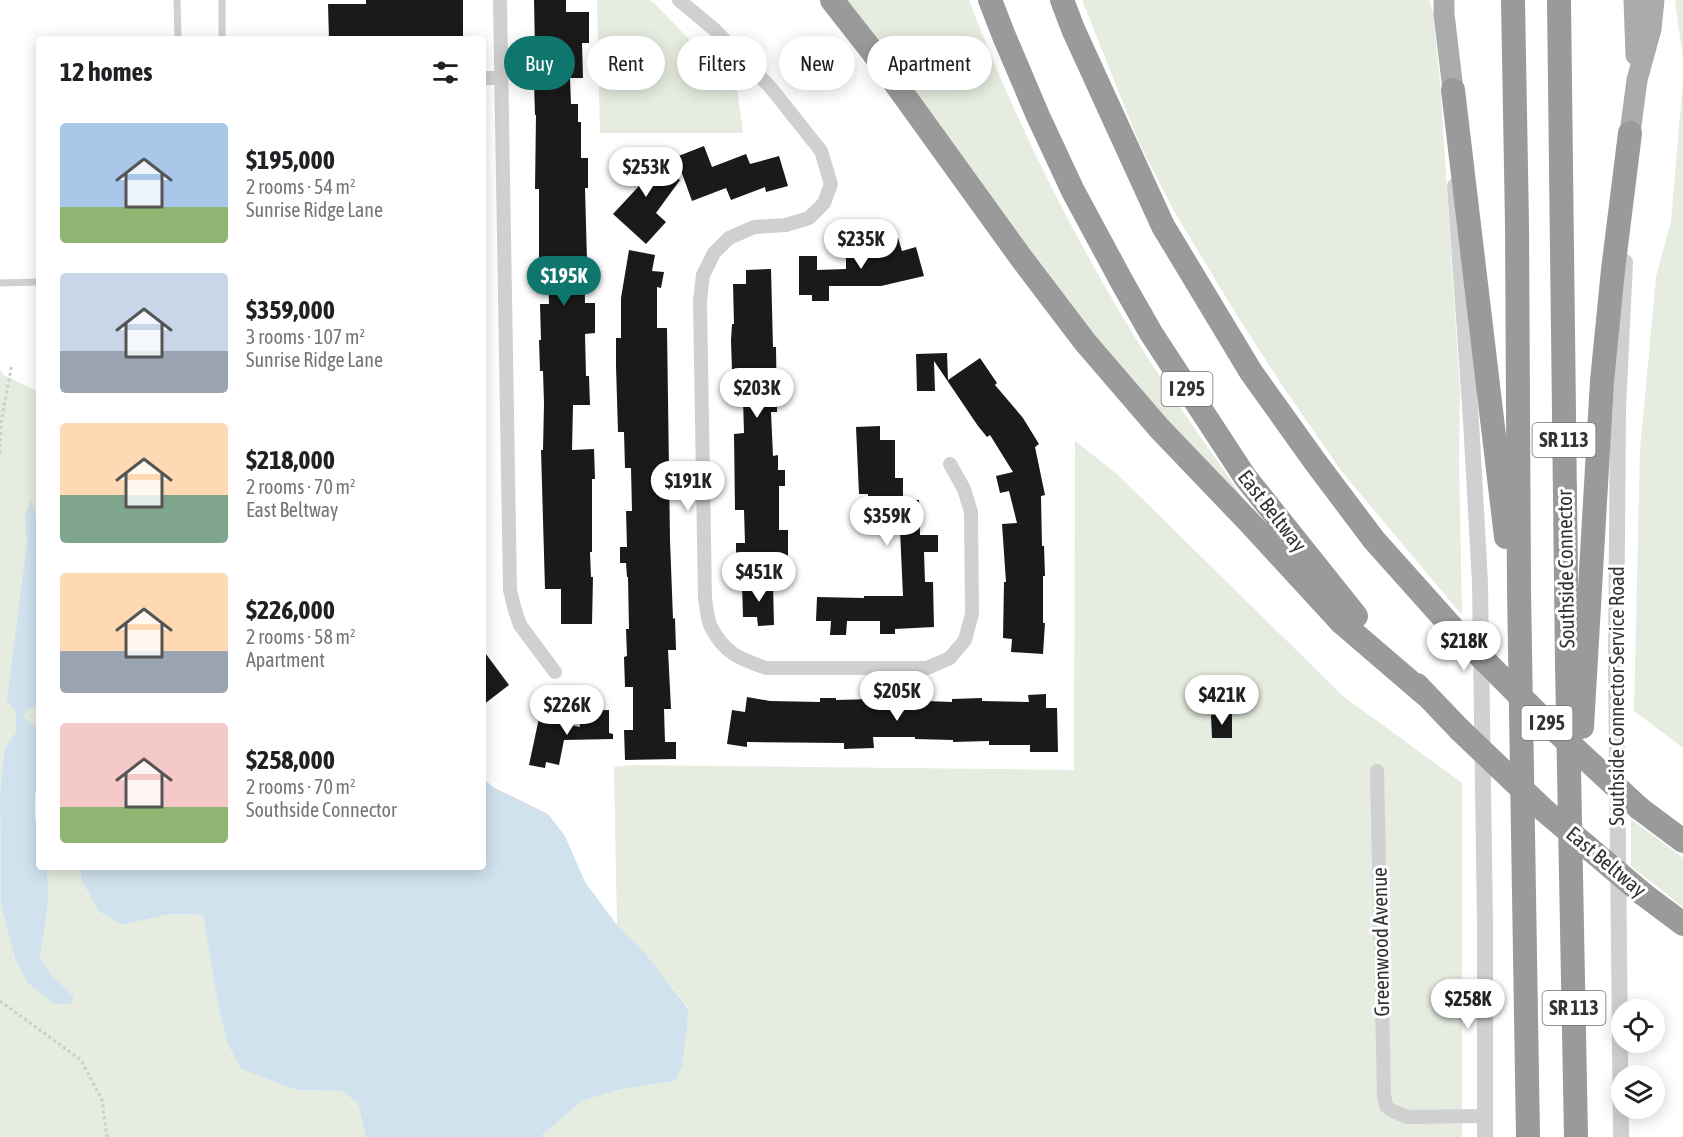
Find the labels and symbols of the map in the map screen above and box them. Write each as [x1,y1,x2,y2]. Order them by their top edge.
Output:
pin: $253K [604,147,688,198]
pin: $235K [819,219,903,270]
pin: $195K [522,256,606,307]
pin: $203K [715,368,799,419]
road number: I 295 [1162,372,1212,406]
road number: SR 113 [1532,423,1596,457]
pin: $191K [646,461,730,512]
street label: East Beltway [1234,465,1312,556]
street label: Southside Connector [1552,489,1578,648]
pin: $359K [845,496,929,547]
pin: $451K [717,552,801,603]
street label: Southside Connector Service Road [1604,566,1628,826]
pin: $218K [1422,621,1506,672]
pin: $205K [855,671,939,722]
pin: $421K [1180,675,1264,726]
pin: $226K [525,685,609,736]
road number: I 295 [1522,706,1572,740]
street label: East Beltway [1562,821,1652,902]
street label: Greenwood Avenue [1367,867,1393,1017]
pin: $258K [1426,979,1510,1030]
road number: SR 113 [1542,991,1606,1025]

